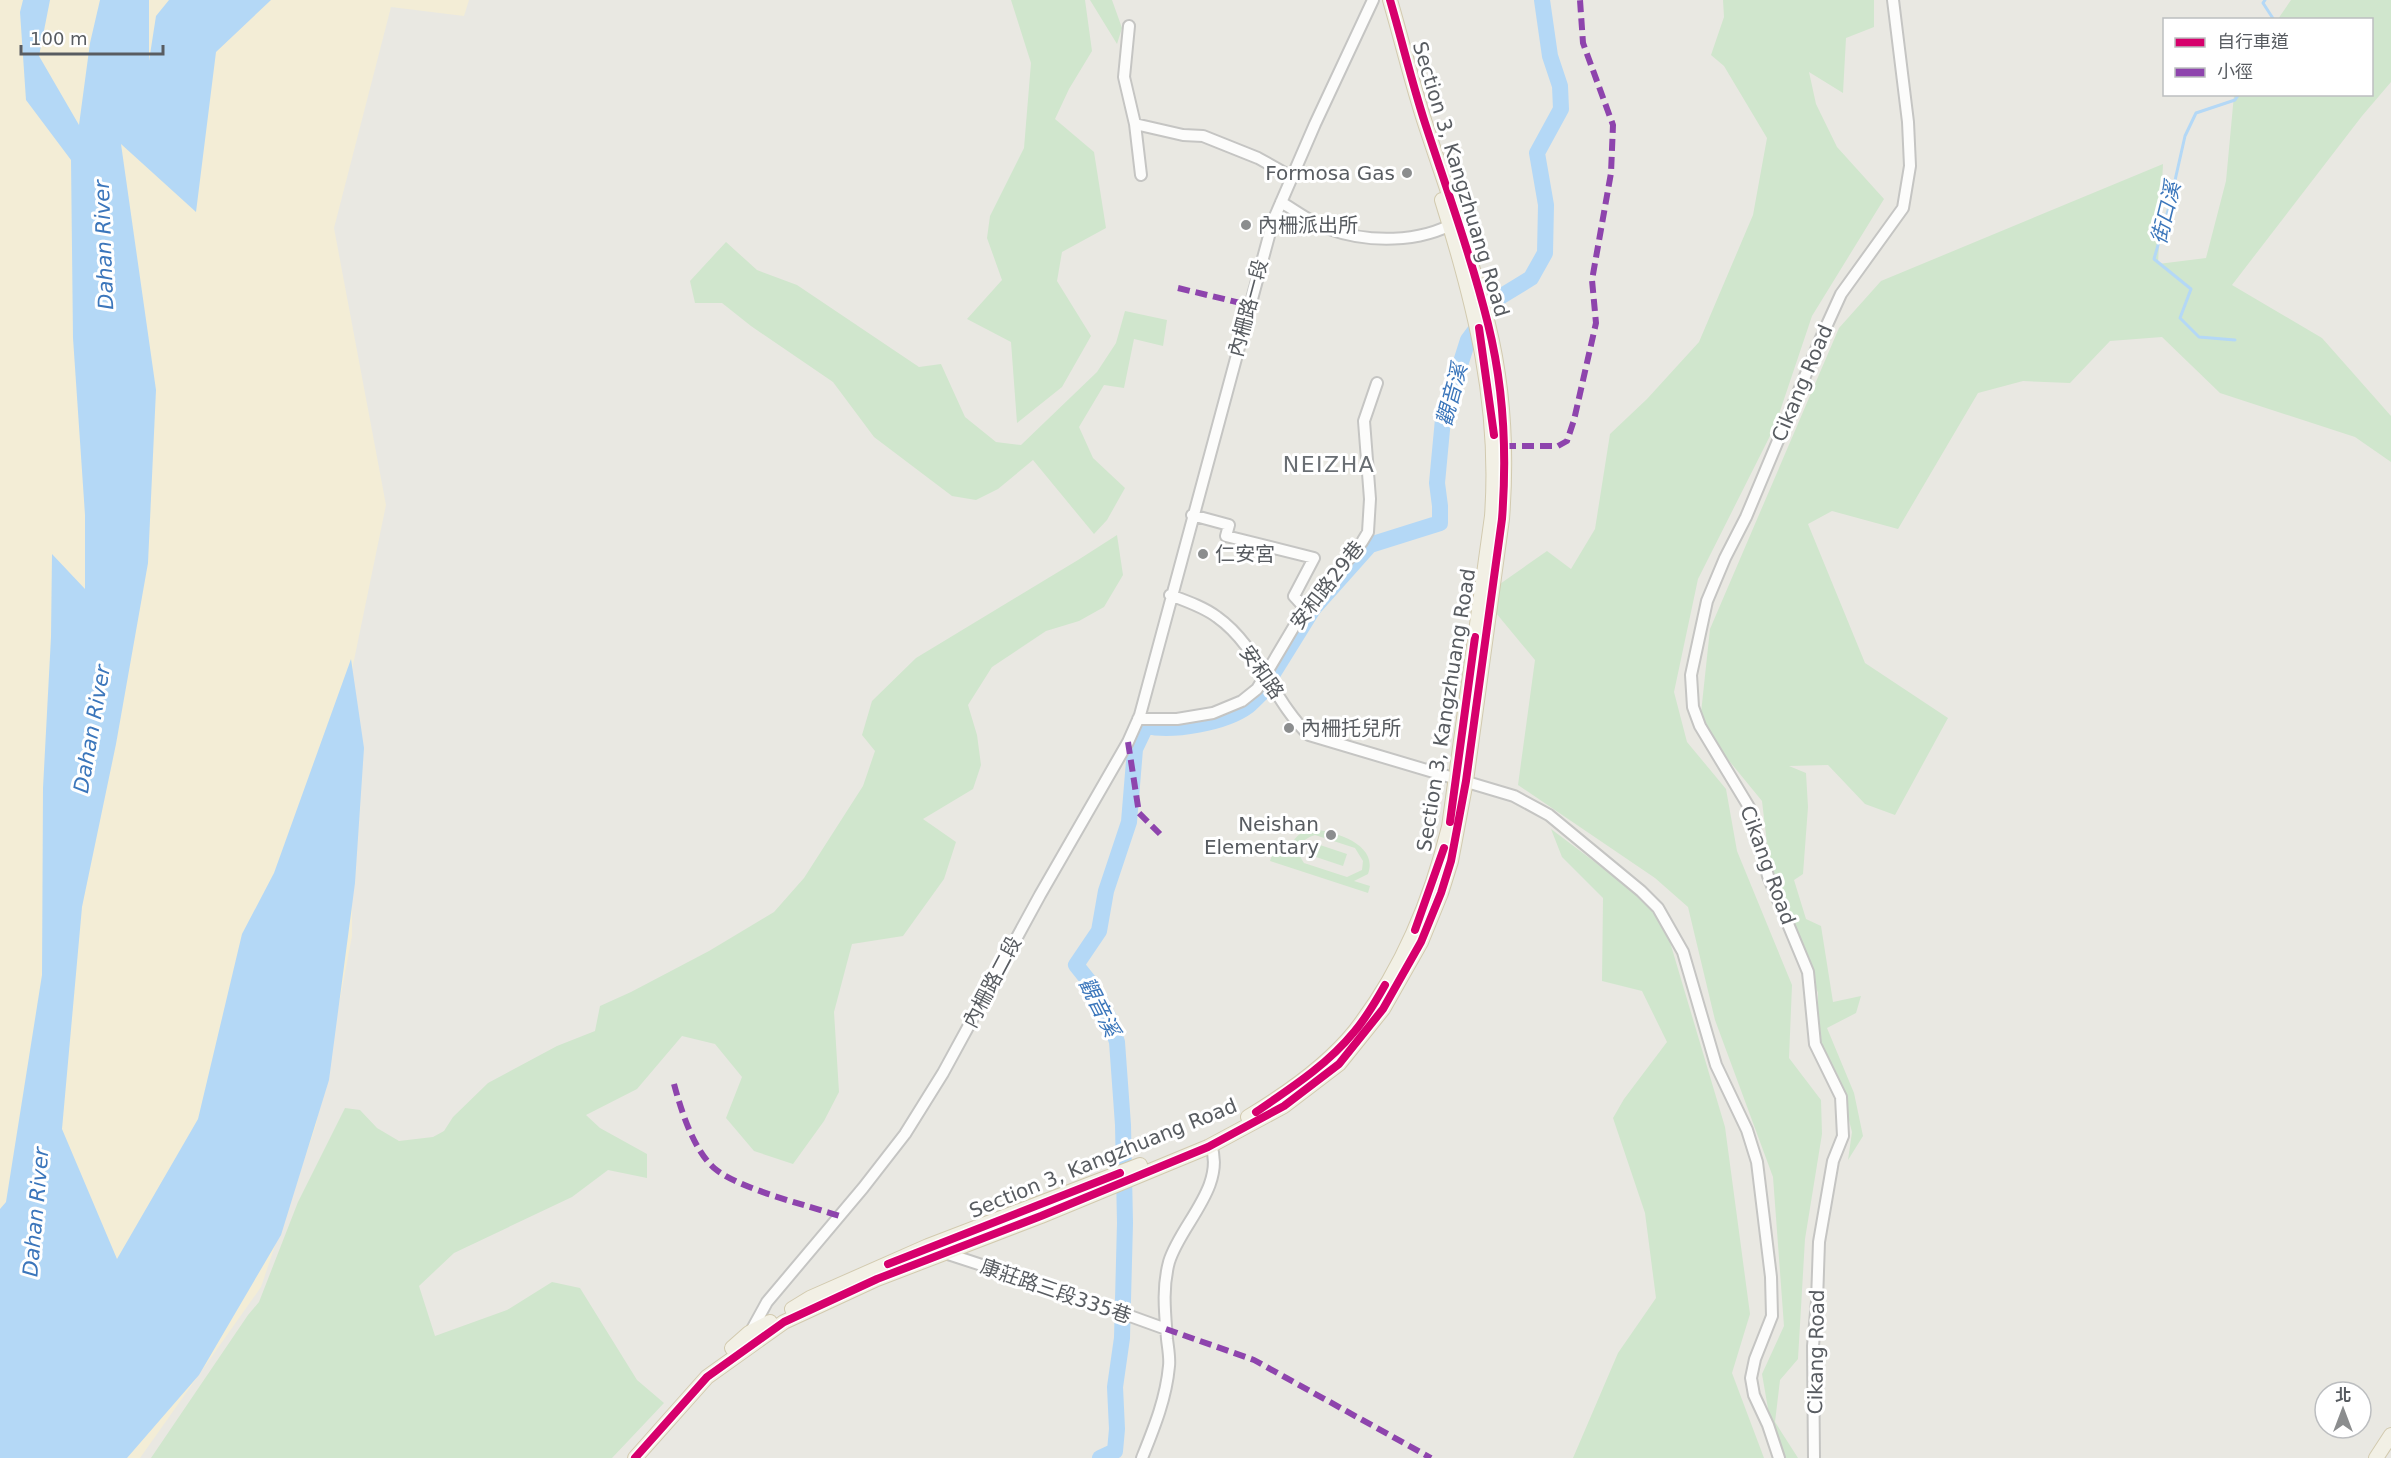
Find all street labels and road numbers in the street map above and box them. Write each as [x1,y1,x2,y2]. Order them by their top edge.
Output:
street label: Section 3, Kangzhuang Road [1408,38,1514,320]
street label: 內柵路一段 [1223,257,1273,359]
street label: Cikang Road [1767,321,1837,445]
street label: 安和路29巷 [1285,536,1369,634]
street label: Section 3, Kangzhuang Road [1412,567,1480,853]
street label: 安和路 [1235,641,1289,703]
street label: Cikang Road [1735,802,1801,928]
street label: 內柵路二段 [958,932,1026,1032]
street label: Section 3, Kangzhuang Road [966,1093,1240,1223]
street label: 康莊路三段335巷 [977,1254,1135,1328]
street label: Cikang Road [1803,1289,1829,1415]

